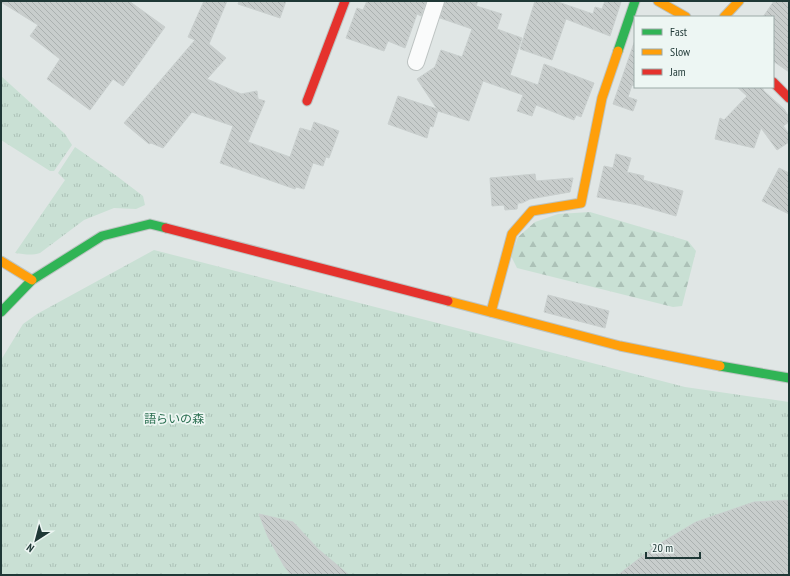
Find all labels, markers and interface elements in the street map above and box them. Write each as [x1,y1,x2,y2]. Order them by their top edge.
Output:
legend [634,16,774,88]
text: Fast [670,24,688,39]
text: Slow [670,44,691,59]
text: Jam [669,64,686,79]
park label: 語らいの森 [144,411,204,426]
north arrow [16,520,56,560]
scale bar [646,534,700,560]
text: 20 m [652,540,673,555]
text: N [24,541,37,556]

